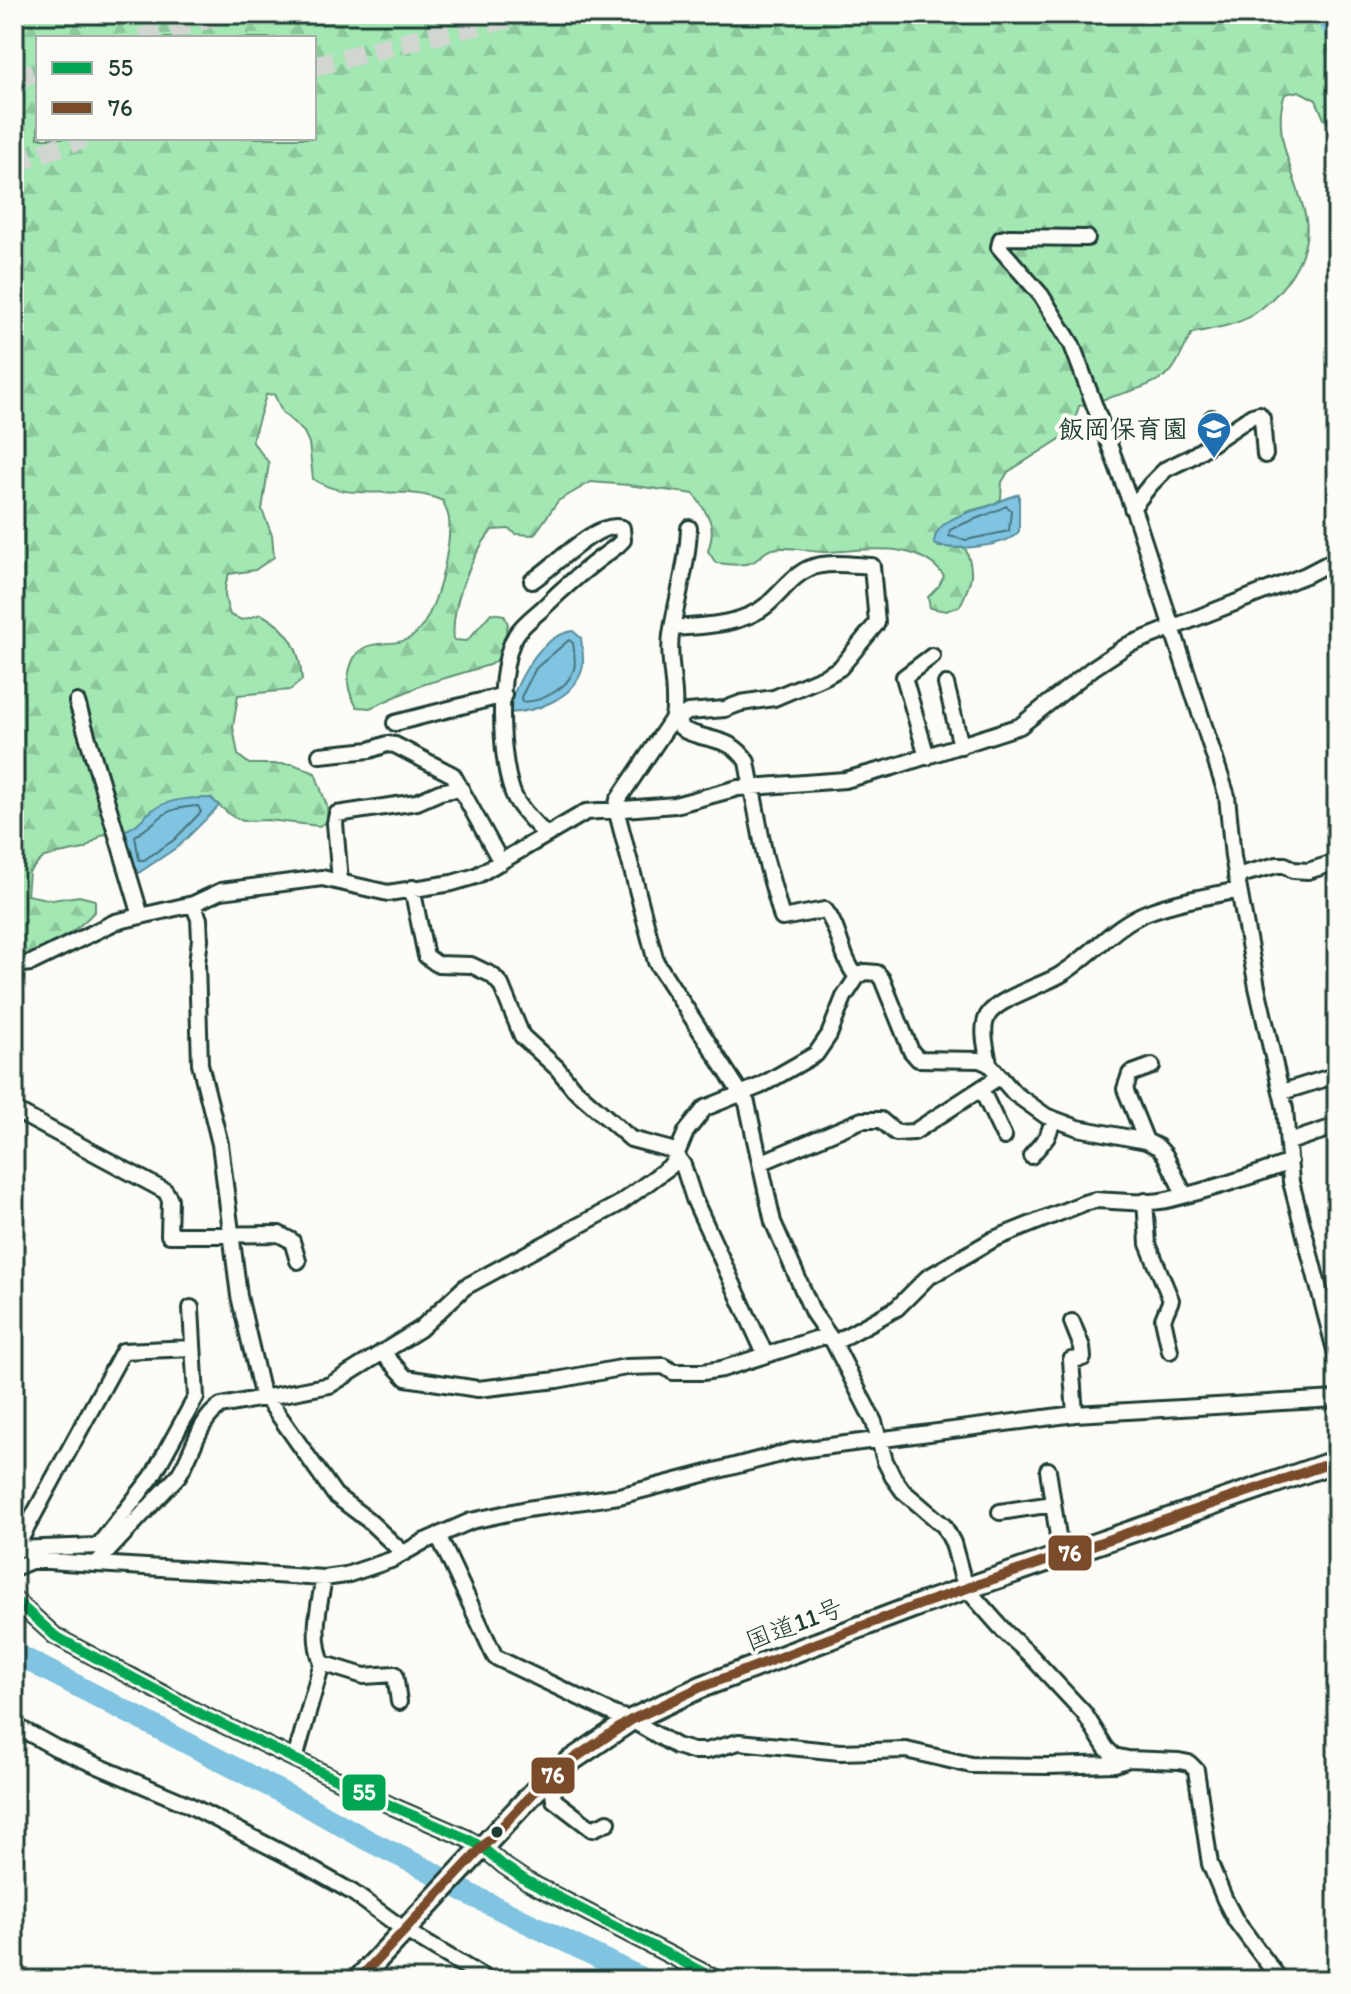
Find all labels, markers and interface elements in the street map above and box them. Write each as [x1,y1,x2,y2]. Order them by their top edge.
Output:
legend [36,36,316,140]
text: 55 [108,53,133,82]
text: 76 [108,93,133,122]
school or university icon: 飯岡保育園 [1195,410,1233,460]
place label: 飯岡保育園 [1058,413,1188,445]
line badge: 76 [1047,1534,1093,1572]
text: 76 [1058,1540,1082,1567]
street label: 国道11号 [741,1591,847,1657]
line badge: 76 [530,1756,576,1795]
text: 76 [541,1762,565,1789]
line badge: 55 [341,1773,387,1812]
text: 55 [352,1779,376,1806]
unlabelled marker [489,1824,505,1840]

